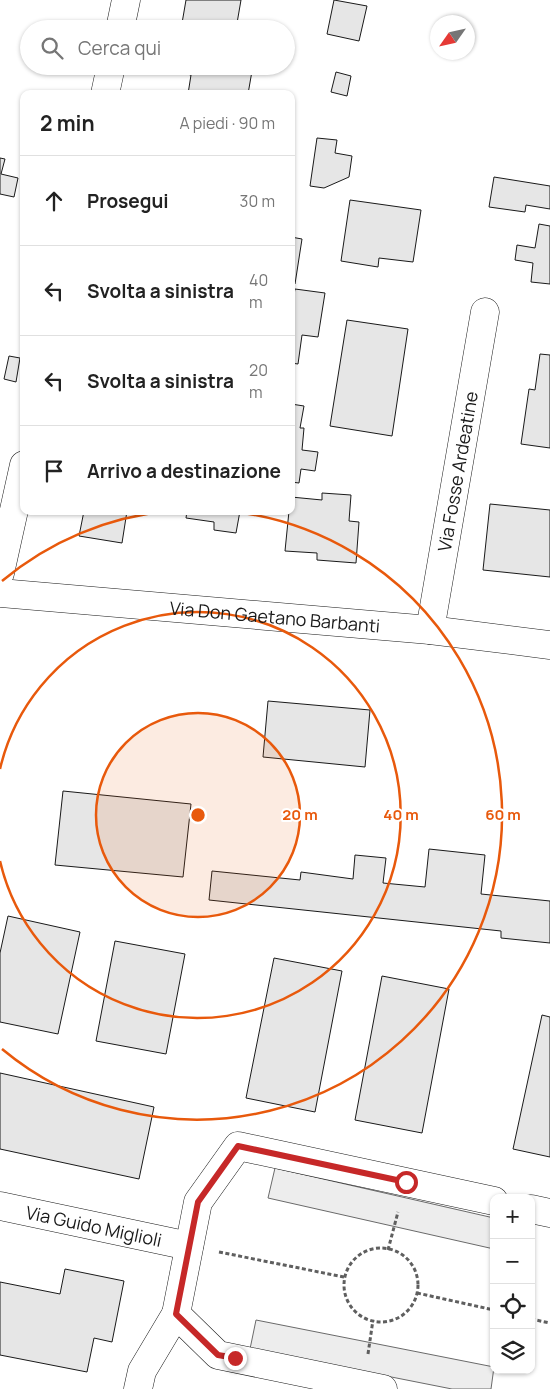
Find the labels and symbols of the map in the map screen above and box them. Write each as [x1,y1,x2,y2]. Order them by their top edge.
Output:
north arrow [430,15,475,60]
street label: Via Fosse Ardeatine [432,389,483,553]
street label: Via Don Gaetano Barbanti [169,596,381,638]
text: 20 m [282,804,318,825]
text: 40 m [383,804,419,825]
text: 60 m [485,804,521,825]
centre of rings [189,806,207,824]
route start [395,1171,418,1194]
street label: Via Guido Miglioli [24,1200,164,1252]
route end [224,1347,247,1370]

